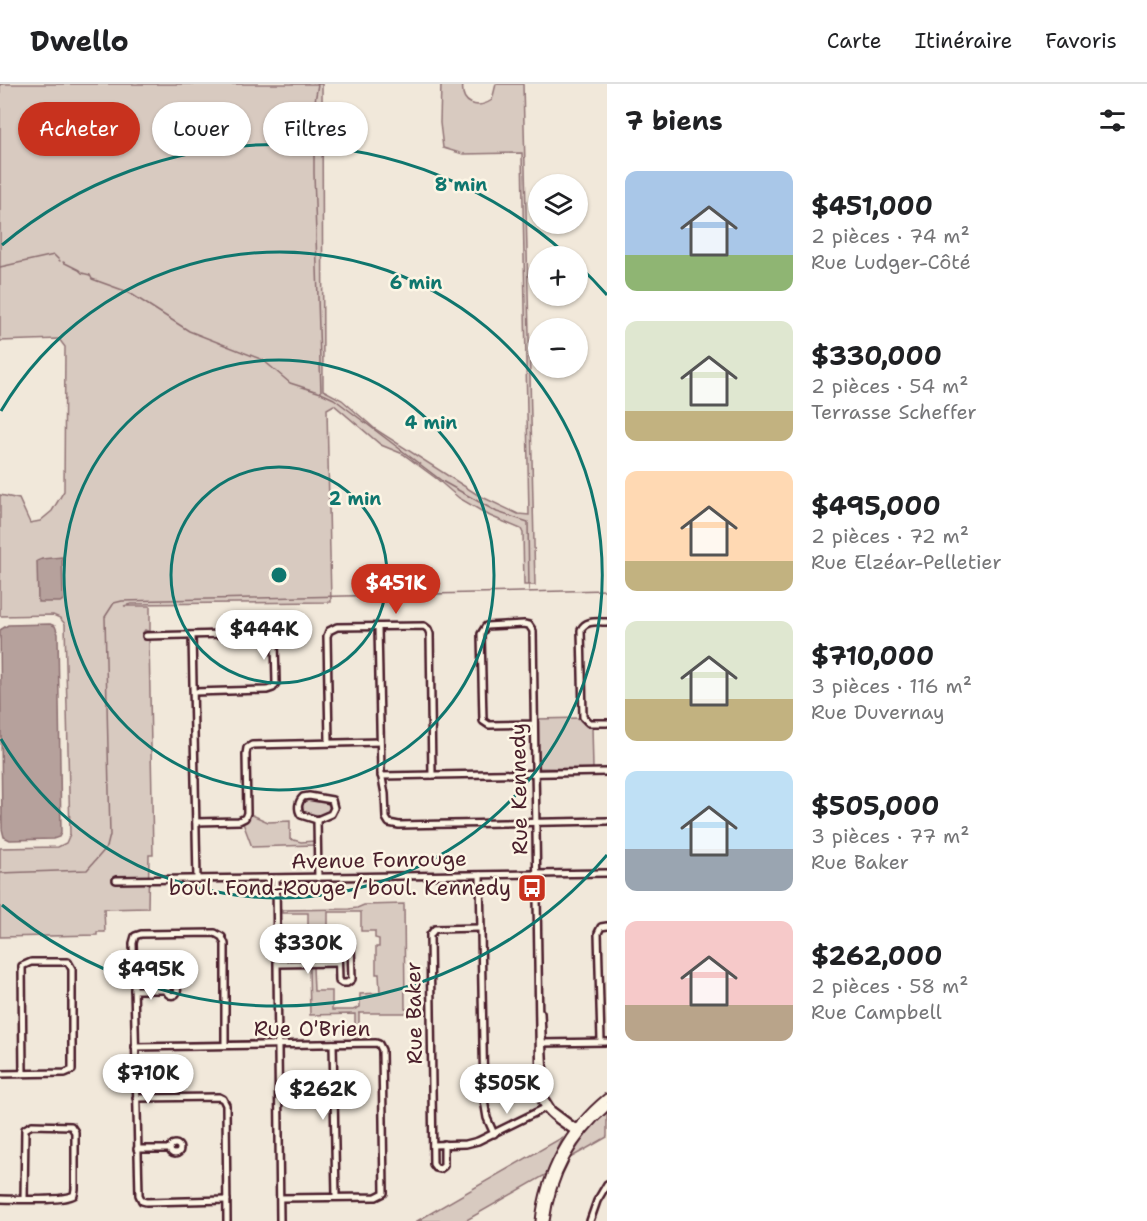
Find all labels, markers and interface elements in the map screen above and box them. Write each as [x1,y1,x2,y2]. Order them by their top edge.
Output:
text: Dwello [30,22,129,60]
text: Carte [827,27,882,55]
text: Itinéraire [915,27,1012,55]
text: Favoris [1045,27,1117,55]
chip: Acheter [18,102,140,156]
chip: Louer [152,102,251,156]
chip: Filtres [263,102,368,156]
text: 7 biens [625,103,723,138]
icon: filters [1096,104,1129,137]
text: 8 min [435,173,487,197]
map controls [528,174,588,378]
button: layers [528,174,588,234]
text: $451,000 [811,188,933,223]
icon: home [673,195,745,267]
text: 2 pièces · 74 m² [811,223,970,249]
button: + [528,246,588,306]
text: Rue Ludger-Côté [811,249,971,275]
text: 6 min [390,271,442,295]
button: − [528,318,588,378]
text: $330,000 [811,338,942,373]
icon: home [673,345,745,417]
text: 2 pièces · 54 m² [811,373,968,399]
text: Terrasse Scheffer [811,399,977,425]
text: 4 min [405,411,457,435]
text: 2 min [329,487,381,511]
text: $495,000 [811,488,941,523]
icon: home [673,495,745,567]
text: 2 pièces · 72 m² [811,523,969,549]
text: Rue Elzéar-Pelletier [811,549,1002,575]
pin: $451K [354,564,438,615]
centre of rings [269,565,289,585]
text: $451K [365,570,427,596]
pin: $444K [222,610,306,661]
text: $444K [229,616,299,642]
text: $710,000 [811,638,934,673]
icon: home [673,645,745,717]
text: 3 pièces · 116 m² [811,673,972,699]
text: Rue Duvernay [811,699,945,725]
street label: Rue Kennedy [504,723,534,855]
text: $505,000 [811,788,939,823]
icon: home [673,795,745,867]
text: 3 pièces · 77 m² [811,823,969,849]
street label: Avenue Fonrouge [291,844,467,876]
text: Rue Baker [811,849,909,875]
bus stop icon: boul. Fond-Rouge / boul. Kennedy [516,872,548,904]
place label: boul. Fond-Rouge / boul. Kennedy [169,874,511,902]
pin: $330K [266,924,350,975]
text: $330K [274,930,342,956]
text: $262,000 [811,938,942,973]
icon: home [673,945,745,1017]
pin: $495K [109,950,193,1001]
text: $495K [117,956,185,982]
street label: Rue Baker [399,961,429,1065]
text: 2 pièces · 58 m² [811,973,968,999]
text: Rue Campbell [811,999,942,1025]
street label: Rue O'Brien [254,1015,370,1043]
pin: $710K [106,1054,190,1105]
text: $710K [117,1060,179,1086]
pin: $505K [465,1064,549,1115]
pin: $262K [281,1070,365,1121]
text: $505K [474,1070,540,1096]
text: $262K [289,1076,357,1102]

